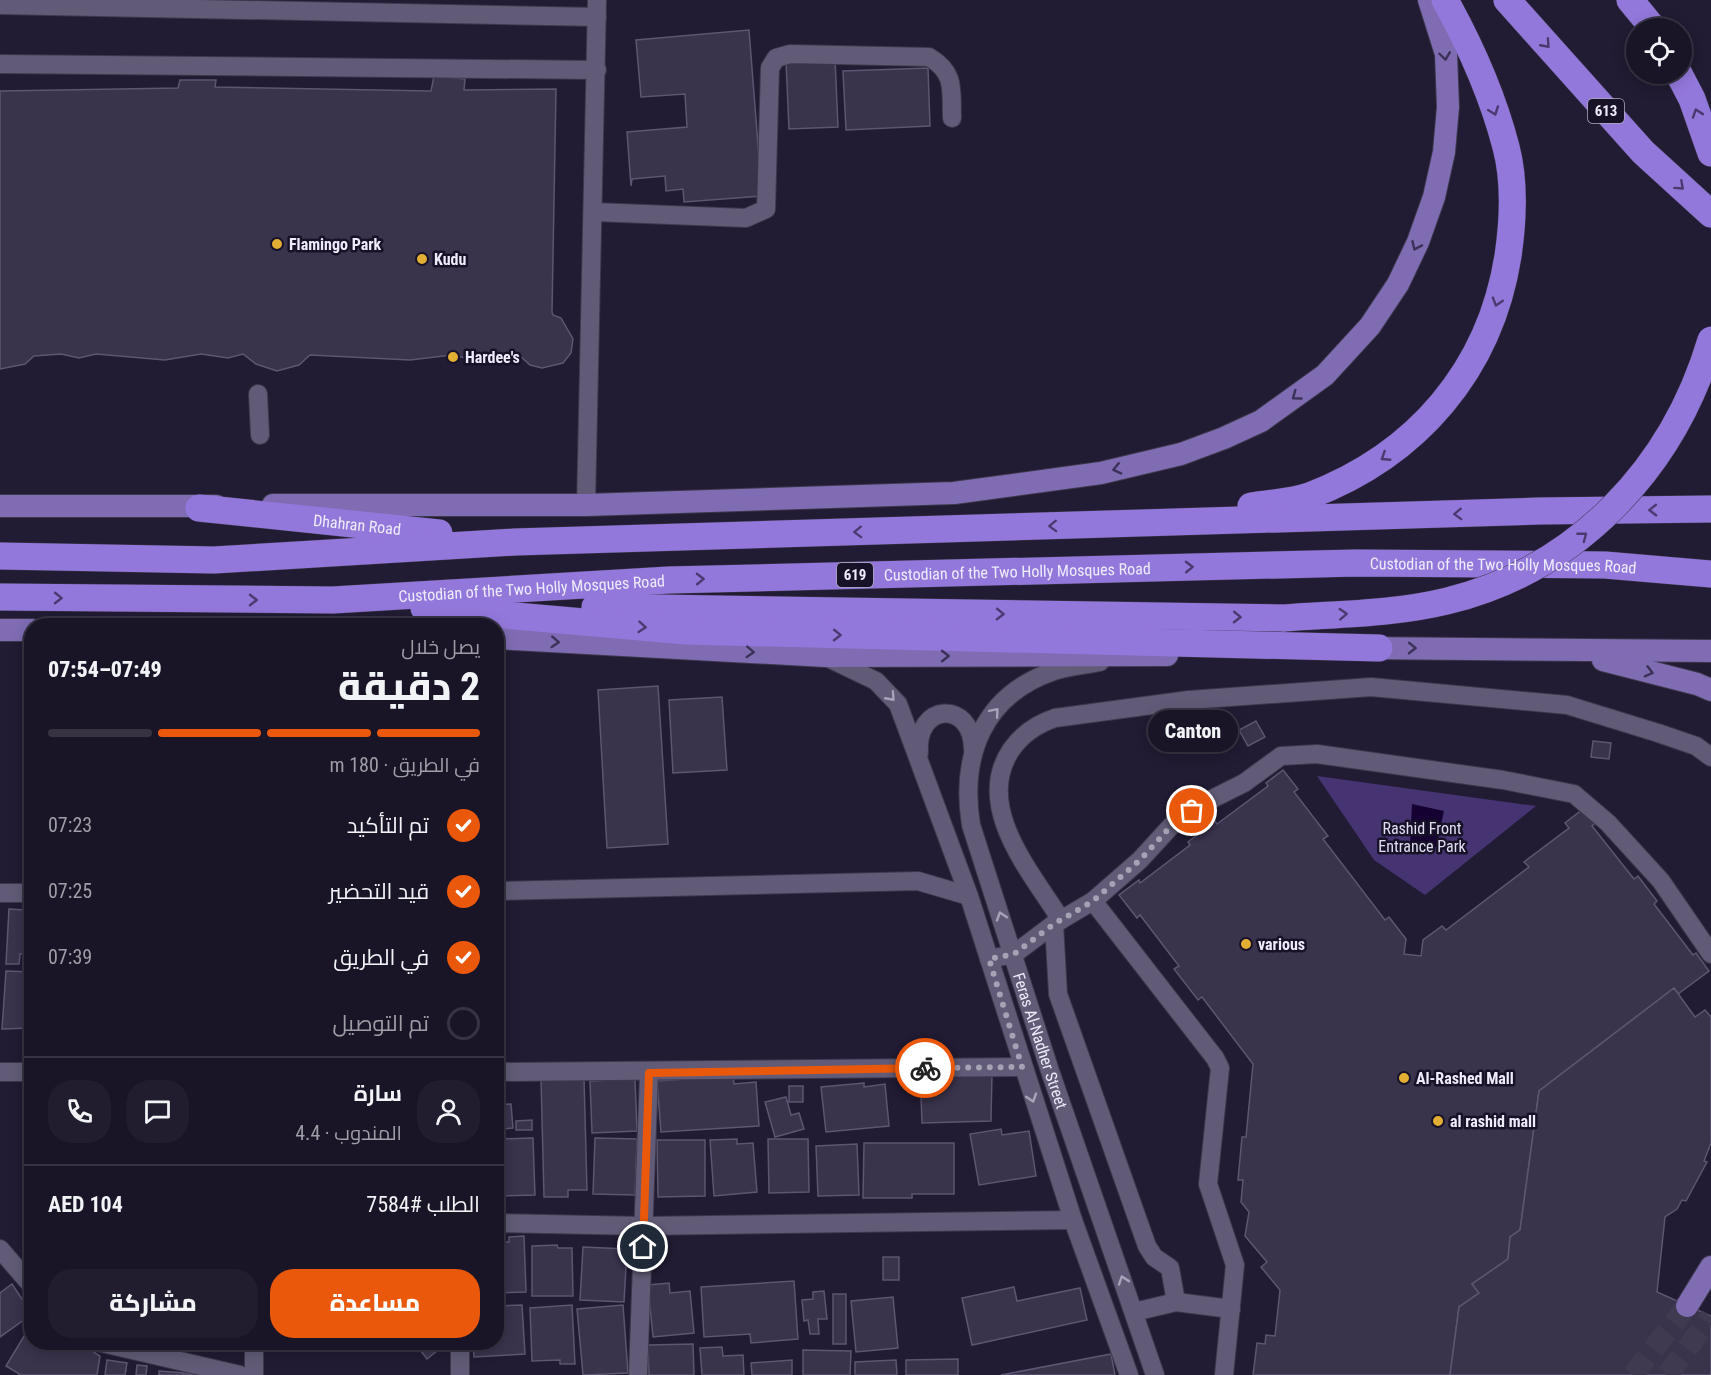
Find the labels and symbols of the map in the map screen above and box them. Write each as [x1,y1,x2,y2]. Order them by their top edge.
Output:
one-way arrow [1539,37,1550,48]
one-way arrow [1438,51,1451,61]
road number: 613 [1588,99,1624,123]
one-way arrow [1486,105,1499,116]
one-way arrow [1692,108,1704,119]
one-way arrow [1673,179,1684,190]
place label: Flamingo Park [289,235,382,254]
marker: Flamingo Park [270,237,284,251]
one-way arrow [1411,240,1423,251]
place label: Kudu [434,250,466,269]
marker: Kudu [415,252,429,266]
one-way arrow [1492,296,1504,307]
place label: Hardee's [465,348,520,367]
marker: Hardee's [446,350,460,364]
one-way arrow [1291,389,1302,400]
one-way arrow [1381,449,1391,461]
one-way arrow [1112,462,1122,475]
one-way arrow [1648,504,1657,516]
one-way arrow [1453,508,1462,520]
street label: Dhahran Road [312,510,402,538]
one-way arrow [1048,520,1057,533]
one-way arrow [853,525,862,538]
one-way arrow [1576,532,1587,543]
street label: Custodian of the Two Holly Mosques Road [1370,554,1637,577]
street label: Custodian of the Two Holly Mosques Road [884,559,1151,584]
one-way arrow [1184,561,1193,573]
road number: 619 [837,563,873,587]
street label: Custodian of the Two Holly Mosques Road [398,571,665,606]
one-way arrow [695,573,704,585]
one-way arrow [54,592,63,604]
one-way arrow [249,594,258,606]
one-way arrow [996,608,1005,621]
one-way arrow [1338,608,1347,621]
one-way arrow [1233,611,1242,623]
one-way arrow [638,621,647,634]
one-way arrow [833,629,842,641]
one-way arrow [550,635,559,648]
one-way arrow [1408,642,1417,655]
one-way arrow [745,645,754,658]
one-way arrow [940,650,949,662]
one-way arrow [1644,664,1654,677]
one-way arrow [884,690,895,701]
one-way arrow [988,708,999,719]
callout: Canton [1147,709,1237,751]
pin [1166,785,1217,836]
park label: Rashid Front Entrance Park [1378,819,1467,856]
one-way arrow [996,911,1008,922]
place label: various [1258,935,1305,954]
marker: various [1239,937,1253,951]
street label: Feras Al-Nadher Street [1010,970,1072,1111]
courier [895,1038,955,1098]
place label: Al-Rashed Mall [1416,1069,1514,1088]
marker: Al-Rashed Mall [1397,1071,1411,1085]
one-way arrow [1025,1092,1037,1103]
place label: al rashid mall [1450,1112,1536,1131]
marker: al rashid mall [1431,1114,1445,1128]
pin [617,1221,668,1272]
one-way arrow [1118,1275,1130,1286]

